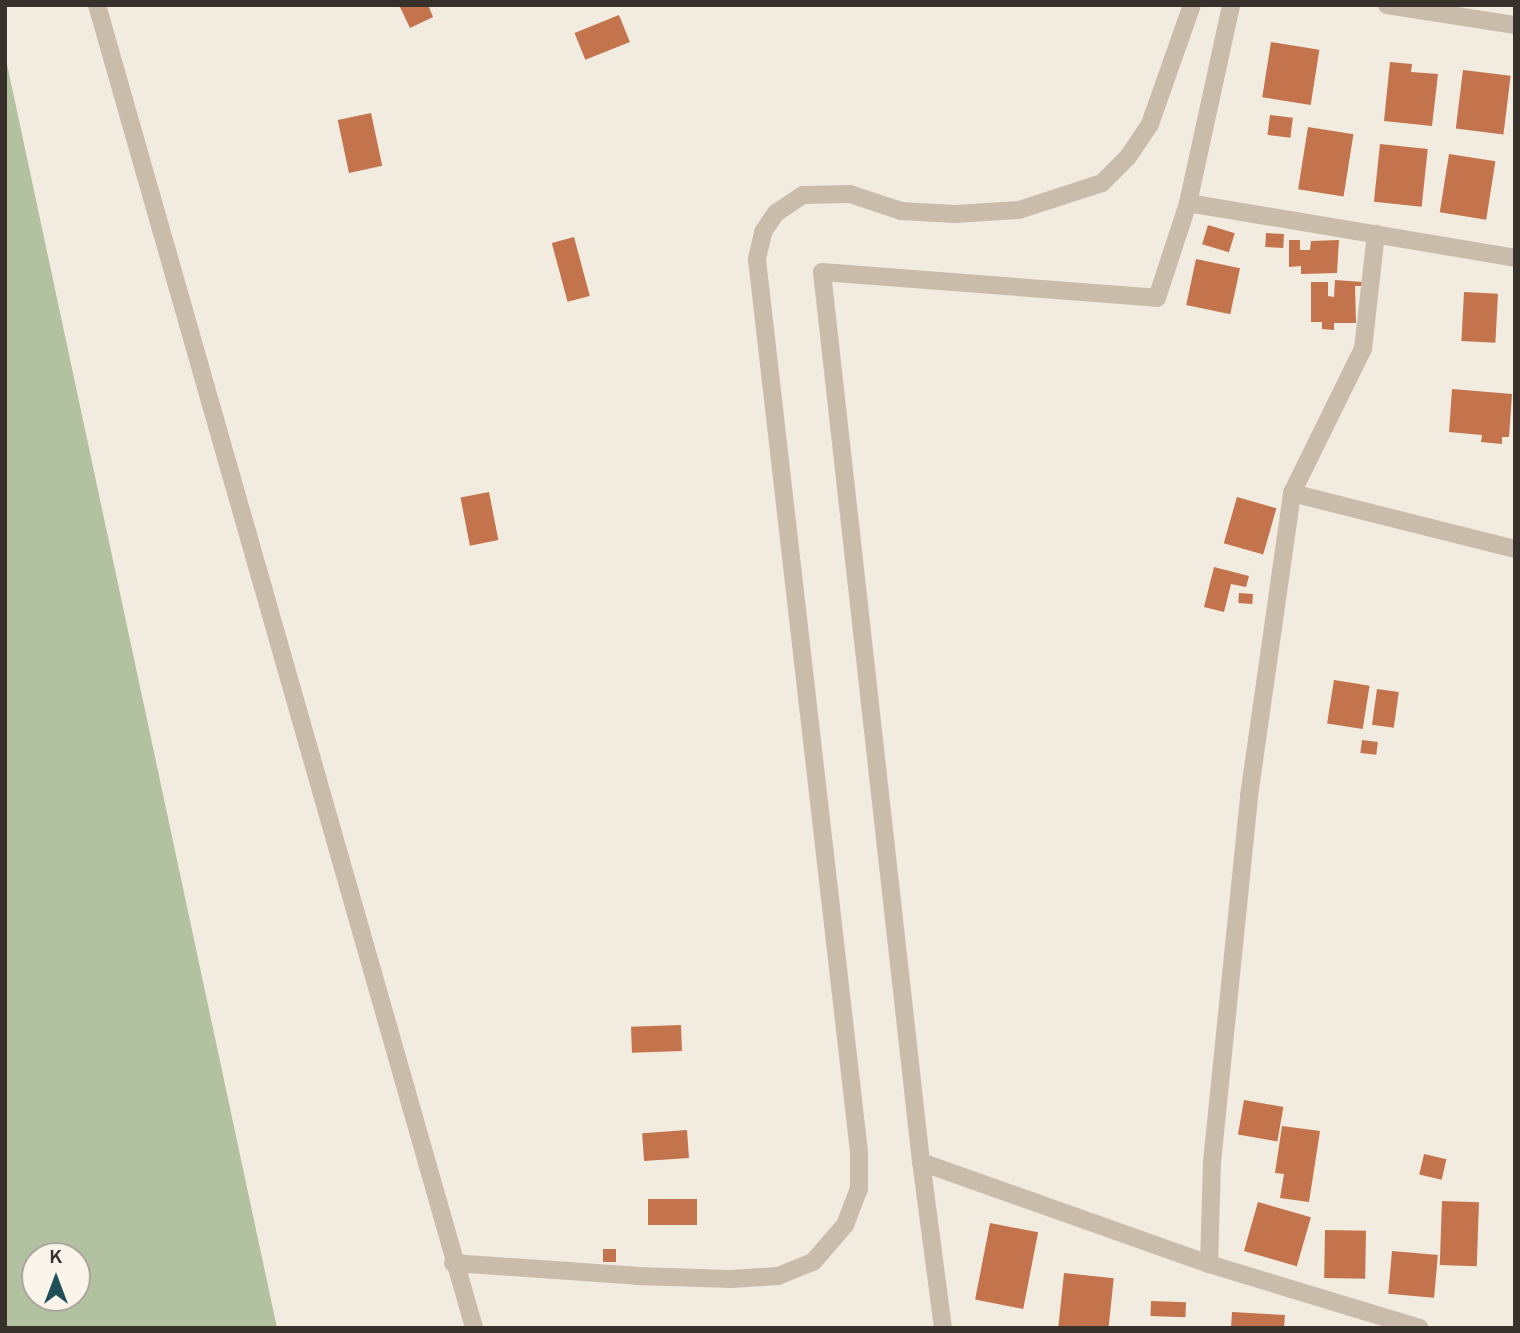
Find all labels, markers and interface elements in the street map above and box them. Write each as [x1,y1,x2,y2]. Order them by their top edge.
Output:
north arrow [21,1242,91,1312]
text: K [49,1246,63,1270]

